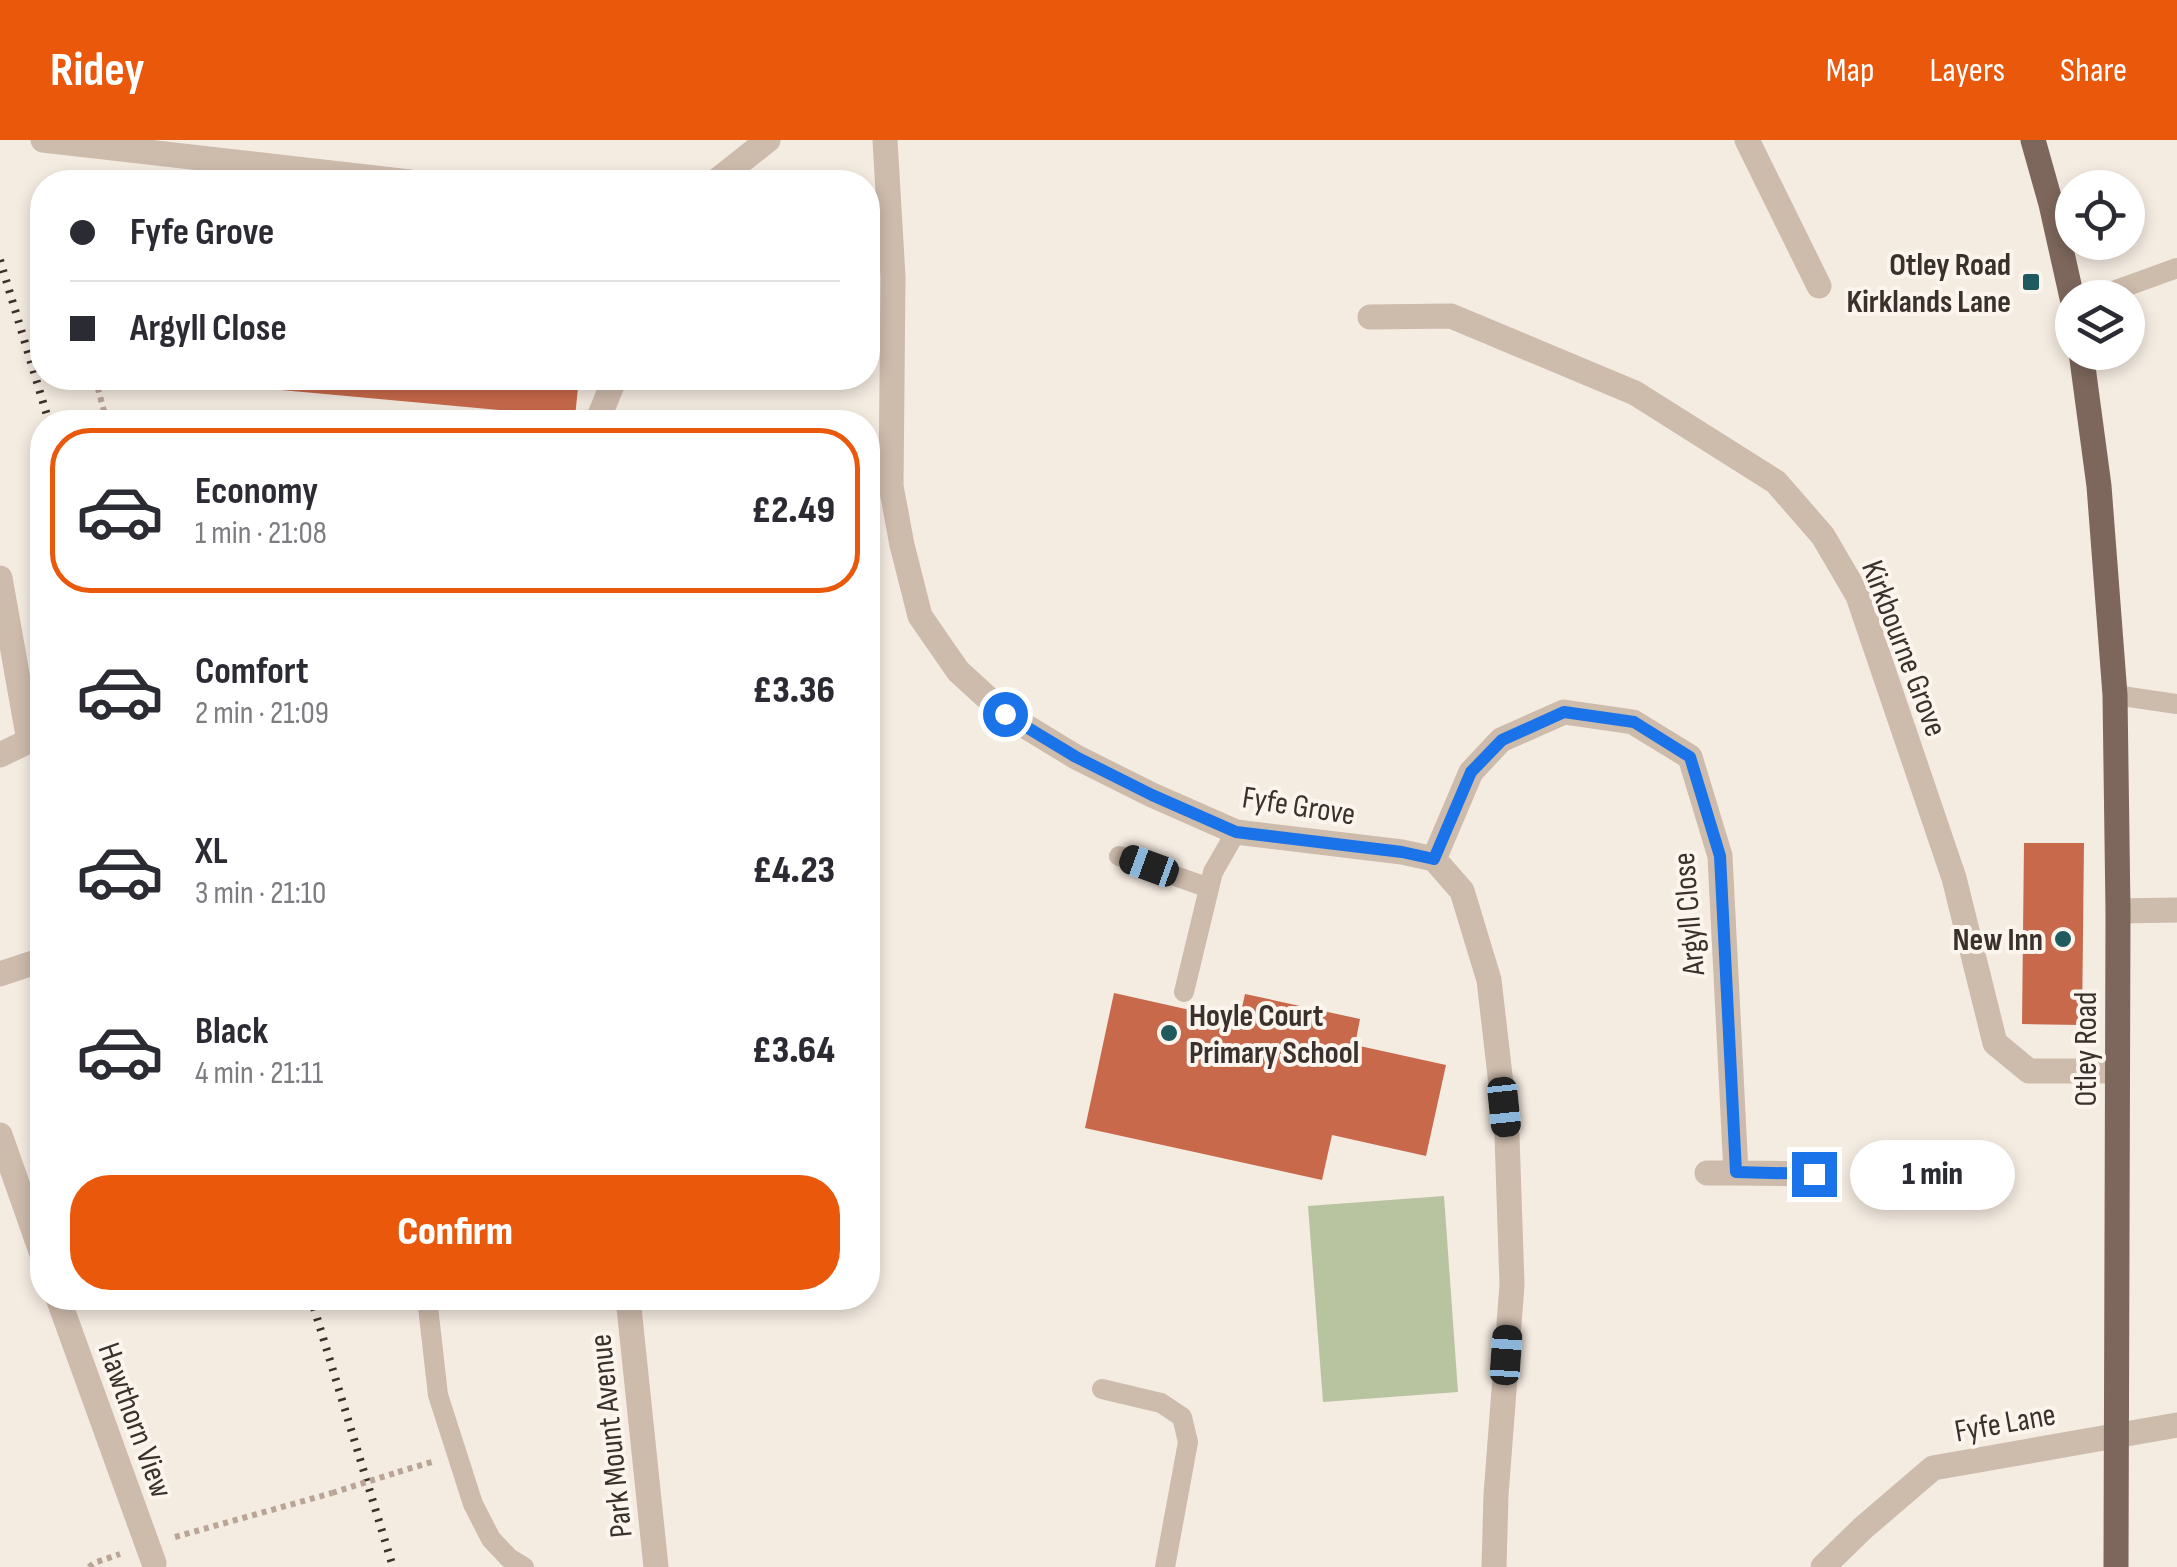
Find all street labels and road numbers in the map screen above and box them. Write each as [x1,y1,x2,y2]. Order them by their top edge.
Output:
street label: Kirkbourne Grove [1852,555,1955,742]
street label: Fyfe Grove [1240,778,1358,835]
street label: Argyll Close [1665,851,1714,978]
street label: Otley Road [2067,992,2106,1106]
street label: Park Mount Avenue [581,1332,642,1540]
street label: Hawthorn View [89,1338,181,1503]
street label: Fyfe Lane [1952,1395,2059,1452]

